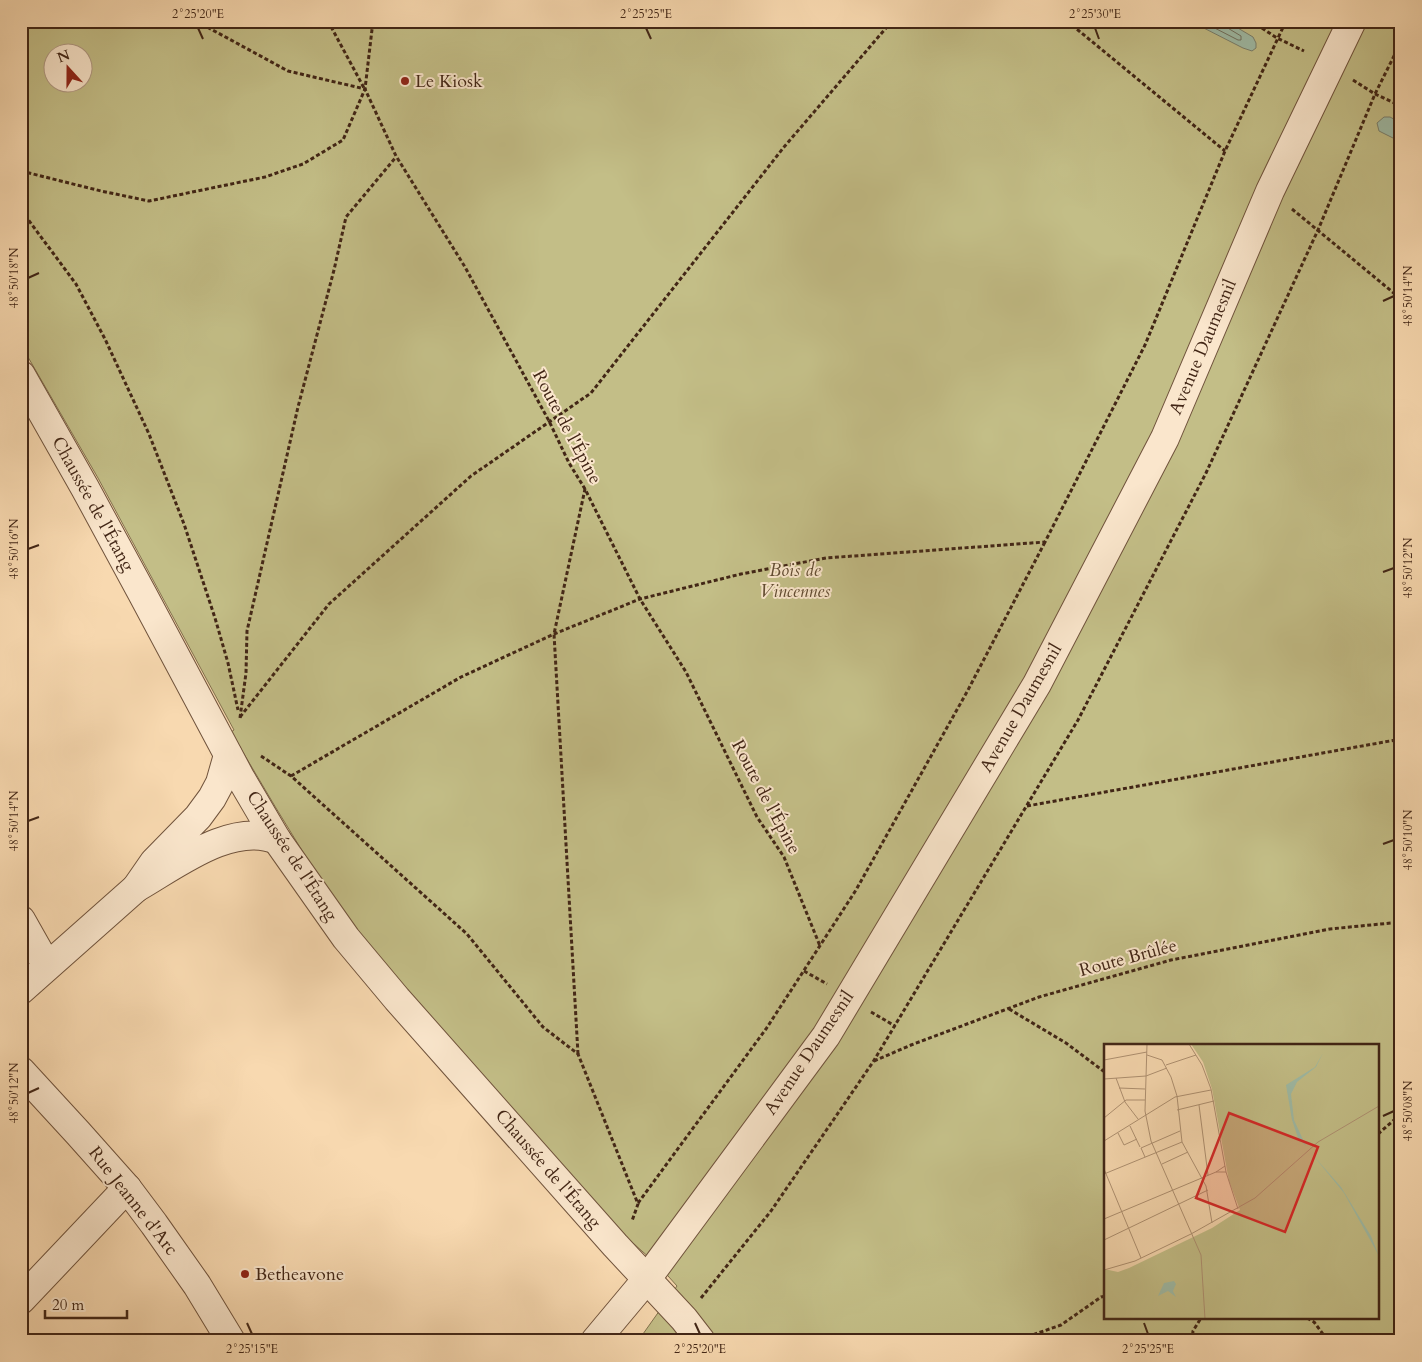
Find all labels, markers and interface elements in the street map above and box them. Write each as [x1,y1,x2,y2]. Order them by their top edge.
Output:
text: 2°25'20"E [172,6,224,22]
text: 2°25'25"E [620,6,672,22]
text: 2°25'30"E [1069,6,1121,22]
north arrow [42,42,92,92]
text: N [54,45,73,67]
place label: Le Kiosk [415,69,483,94]
marker: Le Kiosk [399,75,411,87]
text: 48°50'18"N [6,247,22,308]
text: 48°50'14"N [1400,265,1416,326]
street label: Avenue Daumesnil [1163,275,1243,419]
street label: Route de l'Épine [526,365,608,489]
street label: Chaussée de l'Étang [46,432,141,577]
text: 48°50'16"N [6,518,22,579]
text: 48°50'12"N [1400,537,1416,598]
park label: Bois de Vincennes [760,558,830,604]
street label: Avenue Daumesnil [974,639,1068,777]
street label: Route de l'Épine [725,735,807,859]
street label: Chaussée de l'Étang [240,786,344,927]
text: 48°50'14"N [6,790,22,851]
text: 48°50'10"N [1400,809,1416,870]
street label: Route Brûlée [1076,933,1180,983]
street label: Avenue Daumesnil [758,986,860,1120]
inset map [1104,1044,1380,1320]
text: 48°50'12"N [6,1062,22,1123]
text: 48°50'08"N [1400,1080,1416,1141]
street label: Chaussée de l'Étang [489,1104,607,1235]
street label: Rue Jeanne d'Arc [82,1141,184,1261]
place label: Betheavone [255,1262,344,1287]
marker: Betheavone [239,1268,251,1280]
scale bar [45,1287,128,1319]
text: 20 m [52,1295,84,1315]
text: 2°25'15"E [226,1341,278,1357]
text: 2°25'20"E [674,1341,726,1357]
text: 2°25'25"E [1122,1341,1174,1357]

